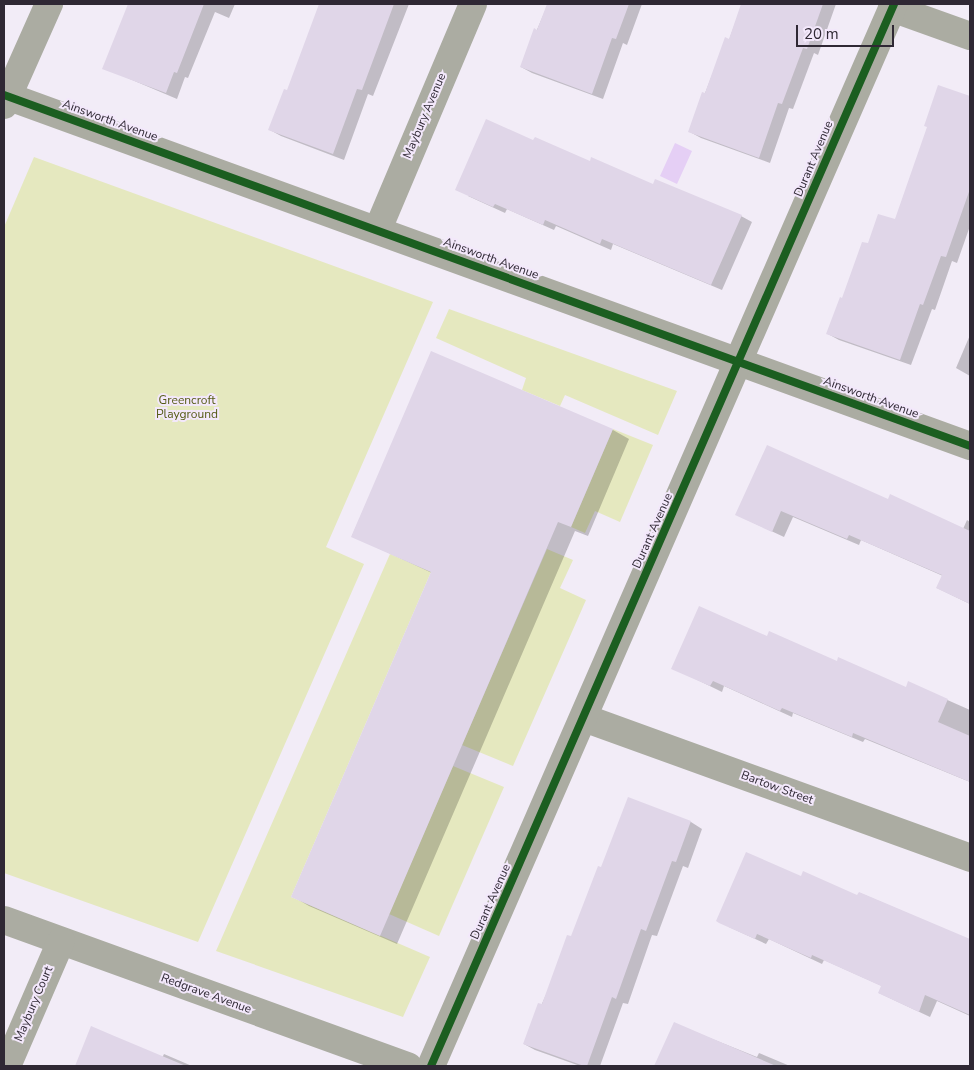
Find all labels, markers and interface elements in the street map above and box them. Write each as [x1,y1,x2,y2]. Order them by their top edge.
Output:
scale bar [799,15,896,47]
text: 20 m [804,24,839,44]
street label: Maybury Avenue [401,71,449,161]
street label: Ainsworth Avenue [60,97,160,145]
street label: Durant Avenue [792,119,836,199]
street label: Ainsworth Avenue [441,235,541,283]
street label: Ainsworth Avenue [821,374,921,422]
park label: Greencroft Playground [156,394,218,422]
street label: Durant Avenue [630,491,676,571]
street label: Bartow Street [739,768,815,808]
street label: Durant Avenue [468,862,514,942]
street label: Maybury Court [12,964,56,1044]
street label: Redgrave Avenue [159,971,253,1017]

